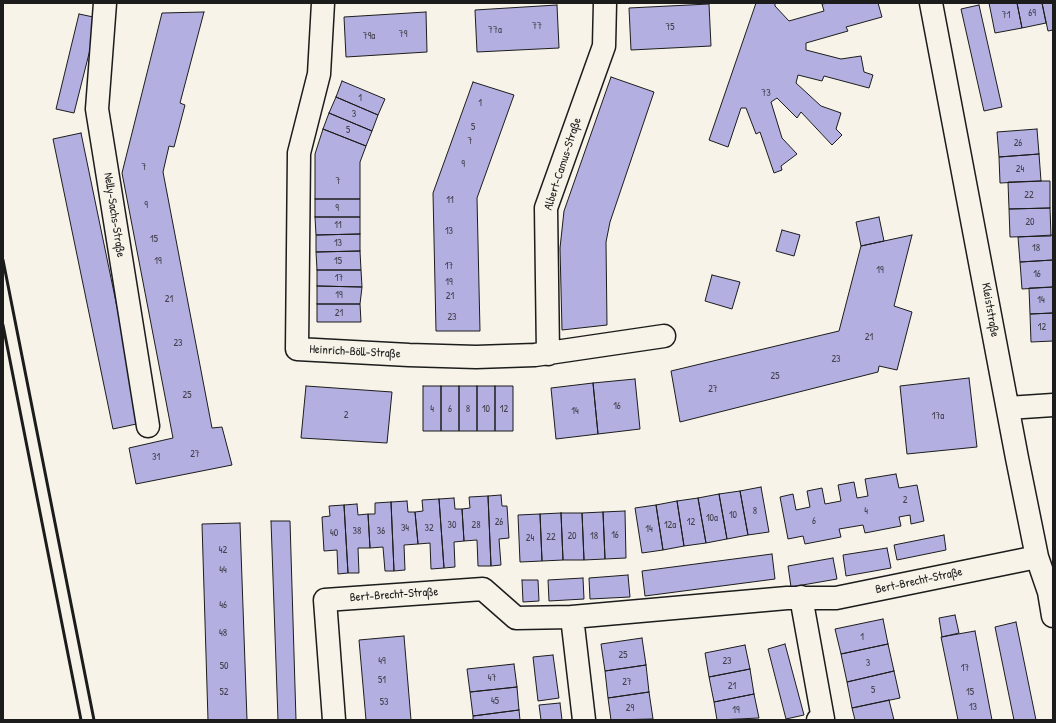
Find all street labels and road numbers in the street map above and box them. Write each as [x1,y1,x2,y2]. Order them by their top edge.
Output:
street label: Albert-Camus-Straße [541,116,585,212]
street label: Nelly-Sachs-Straße [100,172,128,258]
street label: Kleiststraße [978,282,1002,338]
street label: Heinrich-Böll-Straße [309,342,401,362]
street label: Bert-Brecht-Straße [874,565,964,597]
street label: Bert-Brecht-Straße [349,585,439,605]

